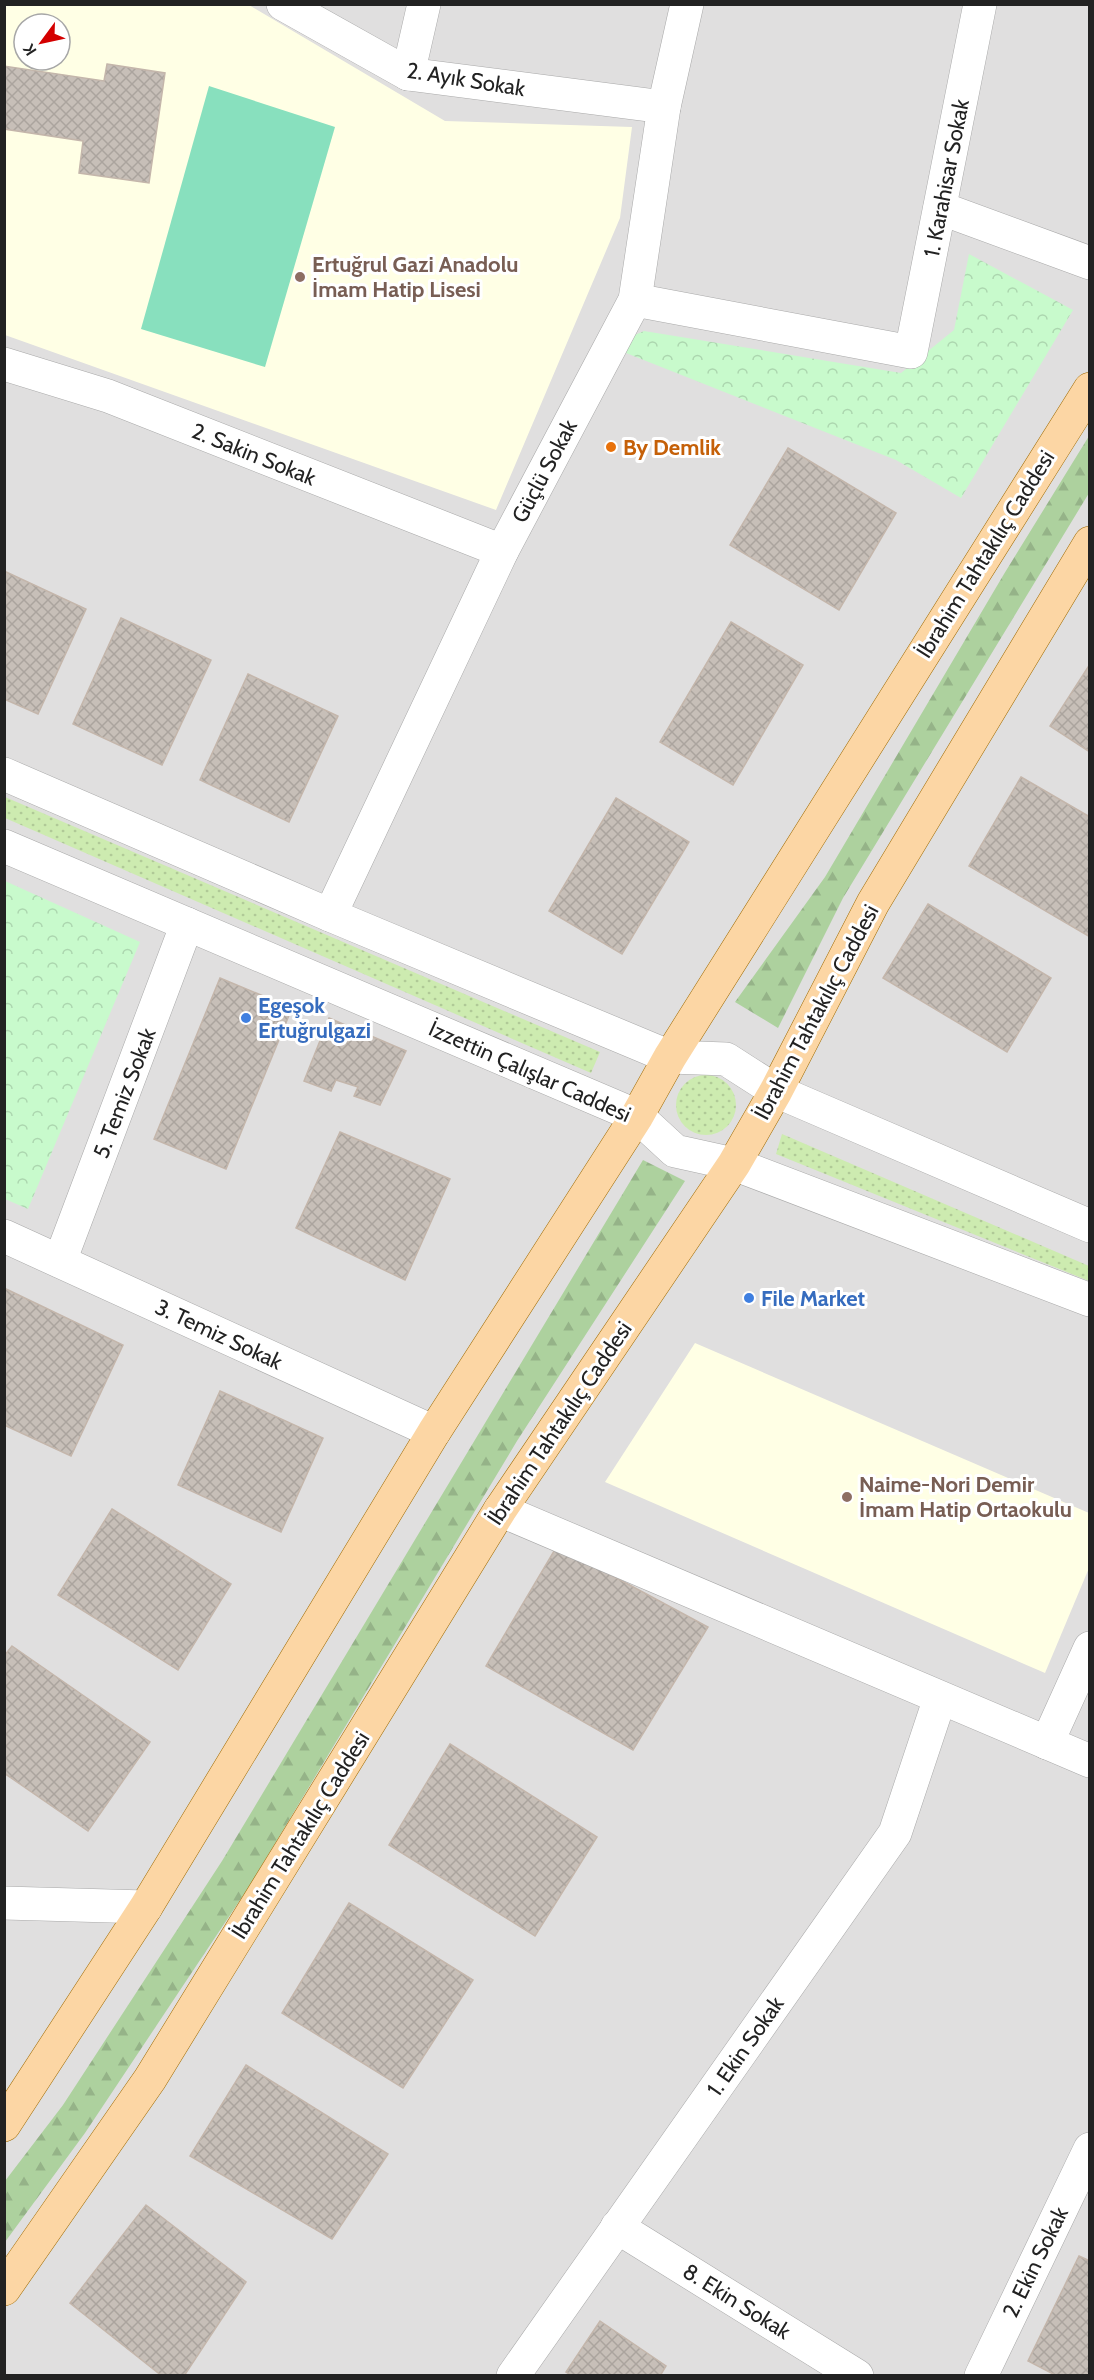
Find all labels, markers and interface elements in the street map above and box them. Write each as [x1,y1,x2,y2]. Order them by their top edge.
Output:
north arrow [12,12,72,72]
text: K [19,41,41,59]
street label: 2. Ayık Sokak [405,57,527,102]
street label: 1. Karahisar Sokak [918,97,975,259]
place label: Ertuğrul Gazi Anadolu İmam Hatip Lisesi [312,251,518,303]
marker: Ertuğrul Gazi Anadolu İmam Hatip Lisesi [293,270,307,284]
street label: Güçlü Sokak [506,415,583,527]
street label: 2. Sakin Sokak [188,417,320,492]
place label: By Demlik [623,434,721,461]
marker: By Demlik [604,440,618,454]
street label: İbrahim Tahtakılıç Caddesi [911,446,1060,663]
street label: İbrahim Tahtakılıç Caddesi [748,900,885,1124]
place label: Egeşok Ertuğrulgazi [258,992,371,1044]
marker: Egeşok Ertuğrulgazi [239,1011,253,1025]
street label: İzzettin Çalışlar Caddesi [425,1015,635,1128]
street label: 5. Temiz Sokak [87,1024,162,1162]
place label: File Market [761,1285,866,1312]
marker: File Market [742,1291,756,1305]
street label: 3. Temiz Sokak [151,1293,287,1376]
street label: İbrahim Tahtakılıç Caddesi [481,1316,638,1530]
place label: Naime-Nori Demir İmam Hatip Ortaokulu [859,1471,1072,1523]
marker: Naime-Nori Demir İmam Hatip Ortaokulu [840,1490,854,1504]
street label: İbrahim Tahtakılıç Caddesi [226,1727,375,1944]
street label: 1. Ekin Sokak [701,1991,790,2101]
street label: 2. Ekin Sokak [997,2202,1074,2322]
street label: 8. Ekin Sokak [678,2258,796,2345]

